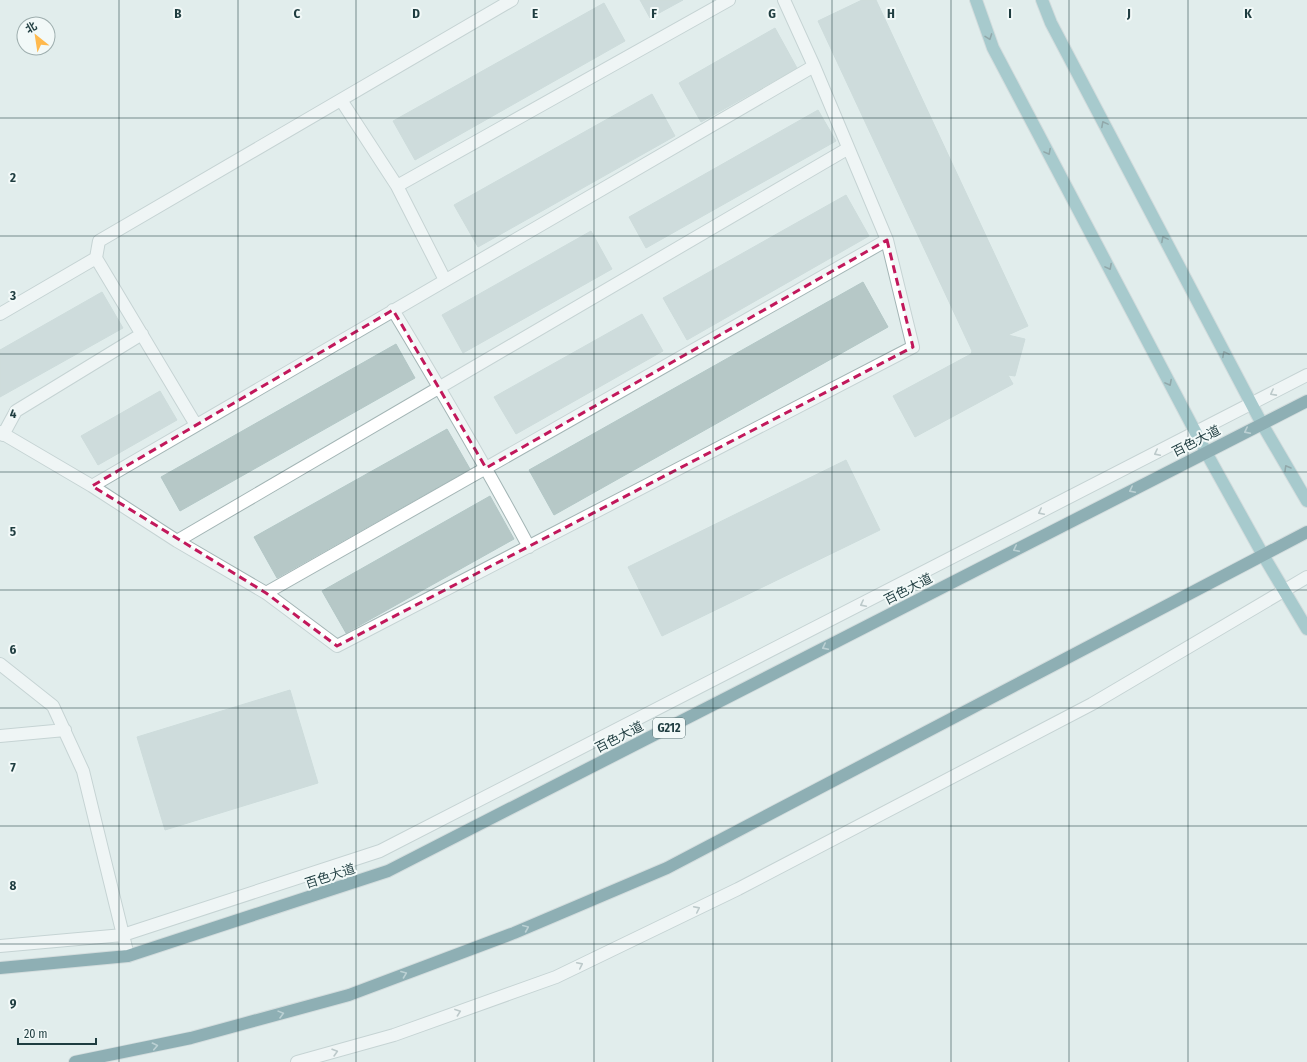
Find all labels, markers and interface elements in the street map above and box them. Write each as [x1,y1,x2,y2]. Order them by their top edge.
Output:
text: B [174,6,182,21]
text: C [294,6,301,21]
text: D [412,6,420,21]
text: E [532,6,538,21]
text: F [651,6,657,21]
text: G [768,6,776,21]
text: H [887,6,895,21]
text: I [1008,6,1012,21]
text: J [1126,6,1131,21]
text: K [1244,6,1252,21]
north arrow [16,16,56,56]
text: 北 [23,19,39,36]
one-way arrow [985,33,993,40]
one-way arrow [1101,120,1108,128]
one-way arrow [1043,148,1051,156]
text: 2 [9,170,16,185]
one-way arrow [1162,235,1169,243]
one-way arrow [1104,263,1111,271]
text: 3 [9,288,16,303]
one-way arrow [1222,351,1230,358]
one-way arrow [1164,378,1172,386]
one-way arrow [1269,389,1277,396]
text: 4 [10,406,17,421]
street label: 百色大道 [1169,423,1223,459]
one-way arrow [1244,426,1252,434]
one-way arrow [1154,448,1161,456]
one-way arrow [1285,465,1292,472]
one-way arrow [1128,485,1136,493]
one-way arrow [1038,508,1046,515]
text: 5 [10,524,16,539]
one-way arrow [1013,545,1020,552]
street label: 百色大道 [881,571,935,607]
one-way arrow [860,599,868,607]
text: 6 [10,642,17,657]
one-way arrow [822,642,830,650]
road number: G212 [653,718,685,738]
street label: 百色大道 [592,719,646,755]
text: 7 [10,760,16,775]
street label: 百色大道 [303,861,357,891]
text: 8 [10,878,17,893]
one-way arrow [692,906,700,913]
one-way arrow [521,925,529,933]
one-way arrow [575,962,583,970]
one-way arrow [401,971,408,979]
text: 9 [10,996,17,1011]
one-way arrow [455,1008,462,1016]
one-way arrow [277,1010,284,1018]
scale bar [18,1020,96,1046]
text: 20 m [24,1027,48,1041]
one-way arrow [151,1042,158,1050]
one-way arrow [332,1048,338,1056]

